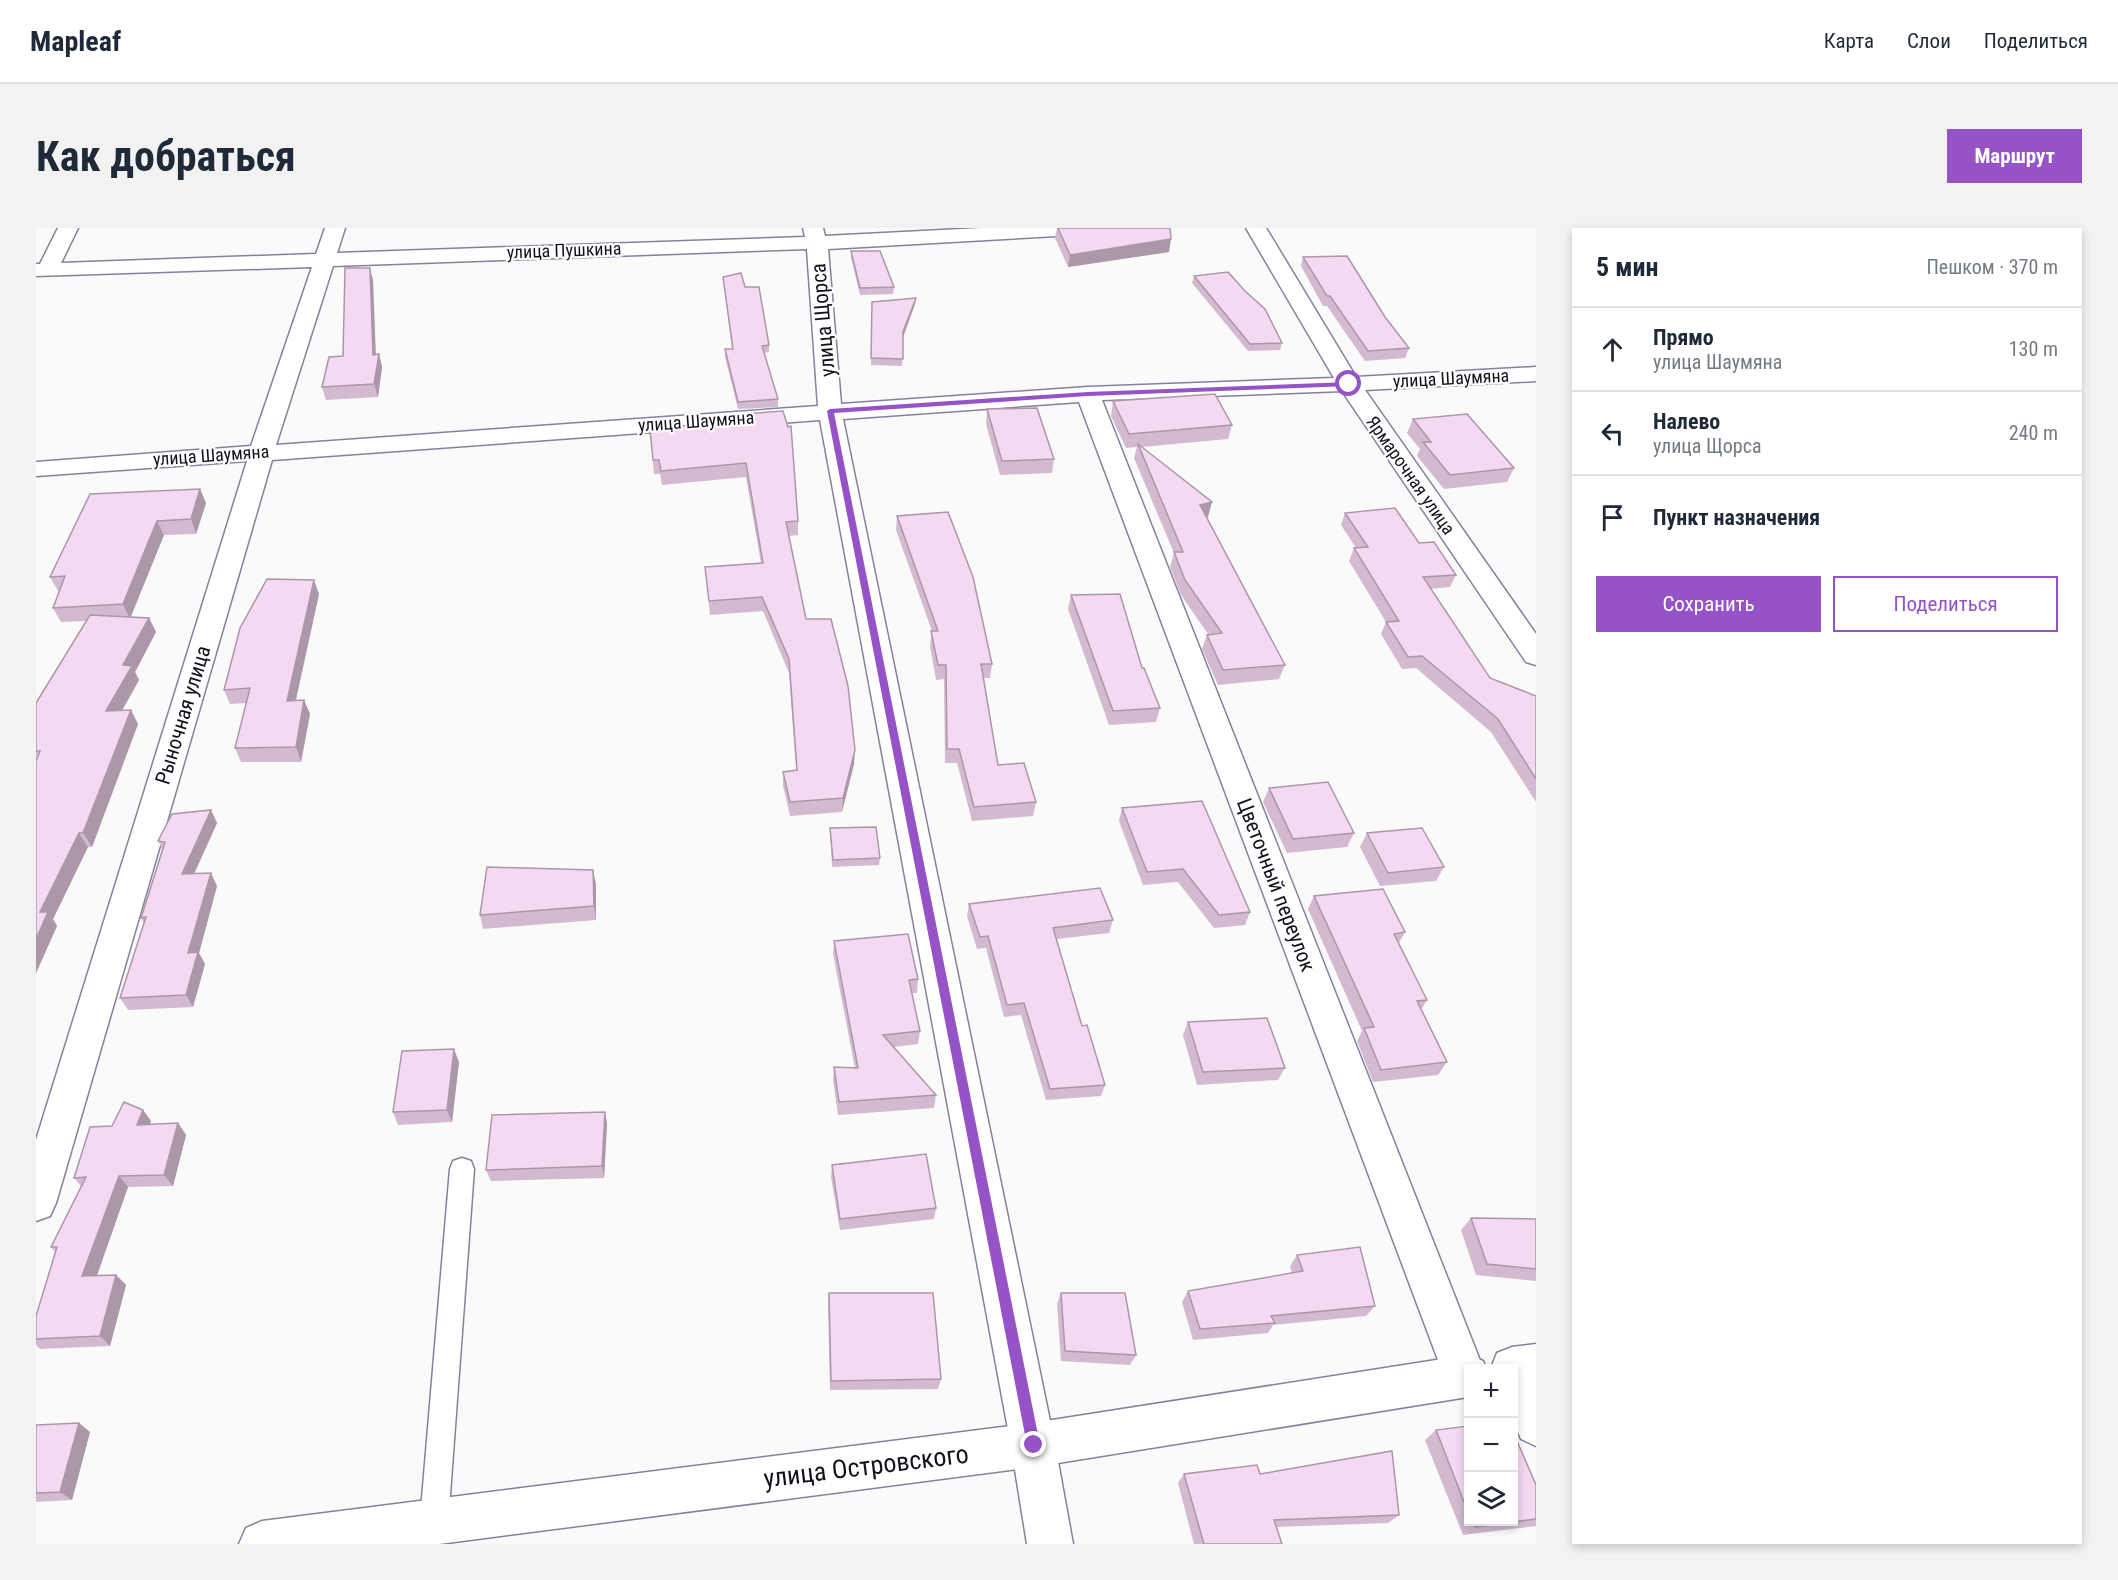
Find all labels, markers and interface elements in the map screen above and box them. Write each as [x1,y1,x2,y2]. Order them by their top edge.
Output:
text: Mapleaf [30,25,121,58]
text: Карта [1824,29,1874,53]
text: Слои [1907,29,1951,53]
text: Поделиться [1984,29,2088,53]
button: Маршрут [1947,129,2082,183]
text: Как добраться [36,132,296,181]
street label: улица Пушкина [506,238,622,262]
text: 5 мин [1596,252,1658,282]
text: Пешком · 370 m [1926,255,2058,279]
street label: улица Щорса [806,262,840,378]
text: Прямо [1653,325,1714,350]
icon: ahead [1596,333,1629,366]
text: 130 m [2009,337,2058,361]
text: улица Шаумяна [1653,350,1782,374]
street label: улица Шаумяна [1392,364,1510,392]
route start [1335,370,1361,396]
street label: улица Шаумяна [637,406,755,436]
text: Налево [1653,409,1720,434]
street label: Ярмарочная улица [1362,412,1460,538]
icon: left [1596,417,1629,450]
text: 240 m [2009,421,2058,445]
text: улица Щорса [1653,434,1762,458]
street label: улица Шаумяна [152,440,270,470]
icon: arrive [1596,501,1629,534]
text: Пункт назначения [1653,505,1820,530]
button: Сохранить [1596,576,1821,632]
button: Поделиться [1833,576,2058,632]
street label: Рыночная улица [151,643,215,787]
street label: Цветочный переулок [1232,795,1320,975]
map controls [1464,1364,1518,1526]
button: + [1464,1364,1518,1418]
button: − [1464,1418,1518,1472]
route end [1020,1431,1046,1457]
street label: улица Островского [762,1439,970,1493]
button: layers [1464,1472,1518,1526]

